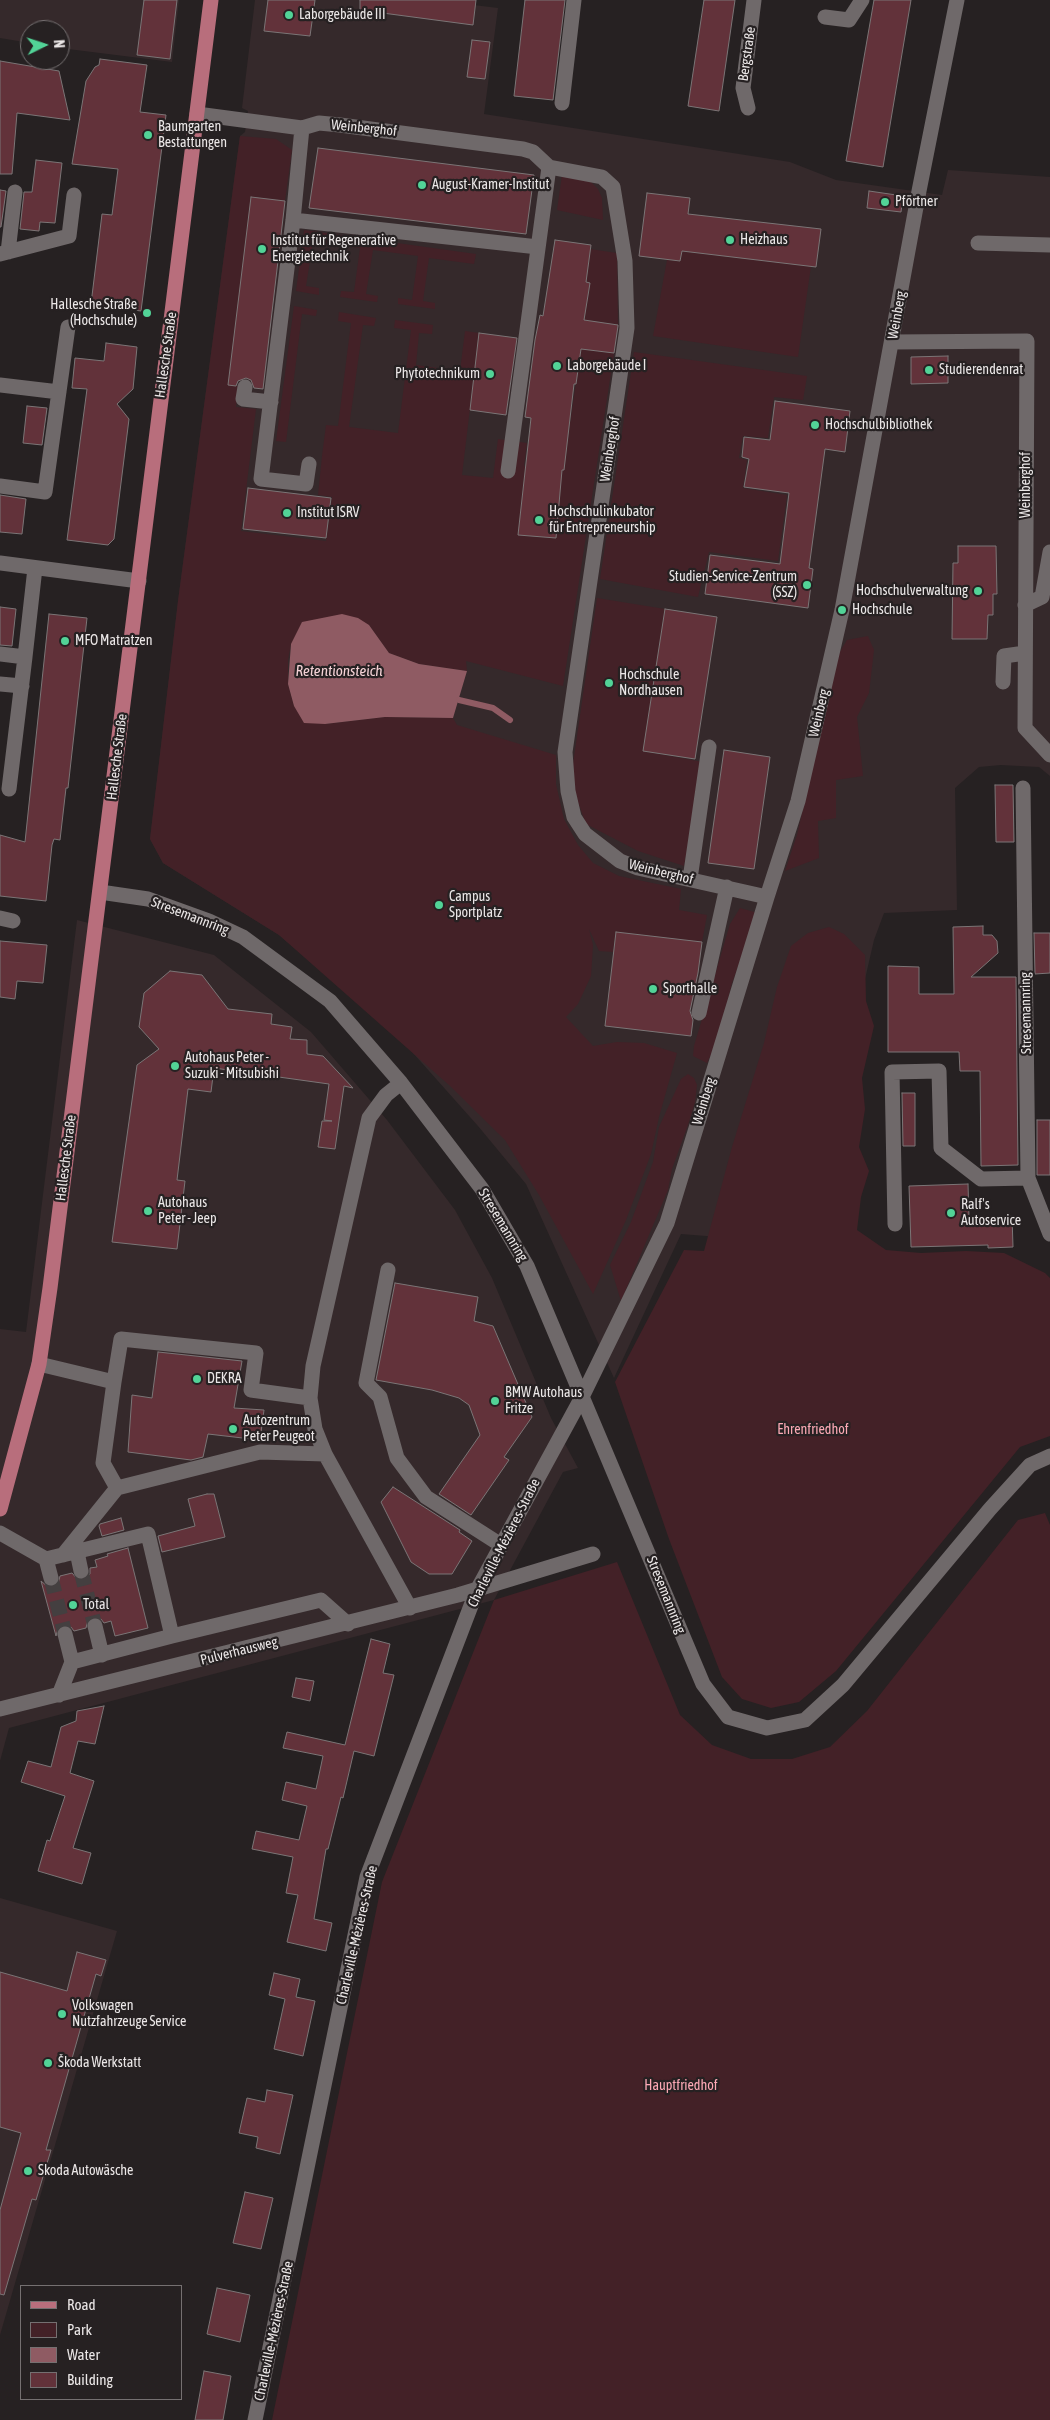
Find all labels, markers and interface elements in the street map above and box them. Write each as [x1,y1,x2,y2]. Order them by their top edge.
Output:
place label: Laborgebäude III [299,7,385,23]
marker: Laborgebäude III [283,9,295,21]
north arrow [20,20,70,70]
street label: Bergstraße [735,26,759,82]
text: N [51,39,67,49]
street label: Weinberghof [330,116,398,140]
place label: Baumgarten Bestattungen [158,119,227,152]
marker: Baumgarten Bestattungen [142,129,154,141]
place label: August-Kramer-Institut [432,177,550,193]
marker: August-Kramer-Institut [416,179,428,191]
place label: Pförtner [895,194,938,210]
marker: Pförtner [879,196,891,208]
place label: Heizhaus [740,232,788,248]
place label: Institut für Regenerative Energietechnik [272,233,396,266]
marker: Heizhaus [724,234,736,246]
marker: Institut für Regenerative Energietechnik [256,243,268,255]
street label: Weinberg [884,290,910,340]
place label: Hallesche Straße (Hochschule) [50,297,137,330]
marker: Hallesche Straße (Hochschule) [141,307,153,319]
street label: Hallesche Straße [152,311,180,399]
place label: Laborgebäude I [567,358,646,374]
marker: Laborgebäude I [551,360,563,372]
place label: Studierendenrat [939,362,1023,378]
marker: Studierendenrat [923,364,935,376]
place label: Phytotechnikum [395,366,480,382]
marker: Phytotechnikum [484,368,496,380]
street label: Weinberghof [597,415,623,483]
place label: Hochschulbibliothek [825,417,932,433]
marker: Hochschulbibliothek [809,419,821,431]
street label: Weinberghof [1018,452,1034,518]
place label: Hochschulinkubator für Entrepreneurship [549,504,656,536]
place label: Institut ISRV [297,505,359,521]
marker: Institut ISRV [281,507,293,519]
marker: Hochschulinkubator für Entrepreneurship [533,514,545,526]
place label: Studien-Service-Zentrum (SSZ) [669,569,797,602]
marker: Studien-Service-Zentrum (SSZ) [801,579,813,591]
place label: Hochschulverwaltung [856,583,968,599]
marker: Hochschulverwaltung [972,585,984,597]
place label: Hochschule [852,602,912,618]
marker: Hochschule [836,604,848,616]
place label: MFO Matratzen [75,633,152,649]
marker: MFO Matratzen [59,635,71,647]
water label: Retentionsteich [295,662,383,680]
place label: Hochschule Nordhausen [619,667,683,700]
marker: Hochschule Nordhausen [603,677,615,689]
street label: Weinberg [805,687,833,739]
street label: Hallesche Straße [103,713,131,801]
street label: Weinberghof [627,856,695,888]
place label: Campus Sportplatz [449,889,502,922]
street label: Stresemannring [149,893,231,939]
marker: Campus Sportplatz [433,899,445,911]
street label: Stresemannring [1017,972,1035,1054]
place label: Sporthalle [663,981,717,997]
marker: Sporthalle [647,983,659,995]
place label: Autohaus Peter - Suzuki - Mitsubishi [185,1050,279,1082]
marker: Autohaus Peter - Suzuki - Mitsubishi [169,1060,181,1072]
street label: Weinberg [689,1075,719,1127]
street label: Hallesche Straße [52,1114,80,1202]
street label: Stresemannring [475,1186,531,1264]
place label: Autohaus Peter - Jeep [158,1195,217,1228]
place label: Ralf's Autoservice [961,1197,1021,1230]
marker: Autohaus Peter - Jeep [142,1205,154,1217]
marker: Ralf's Autoservice [945,1207,957,1219]
place label: DEKRA [207,1371,242,1387]
marker: DEKRA [191,1373,203,1385]
place label: BMW Autohaus Fritze [505,1385,582,1418]
marker: BMW Autohaus Fritze [489,1395,501,1407]
place label: Autozentrum Peter Peugeot [243,1413,315,1445]
park label: Ehrenfriedhof [777,1422,849,1438]
marker: Autozentrum Peter Peugeot [227,1423,239,1435]
street label: Charleville-Mézières-Straße [464,1476,544,1610]
street label: Stresemannring [643,1554,689,1636]
place label: Total [83,1597,109,1613]
marker: Total [67,1599,79,1611]
street label: Pulverhausweg [199,1633,279,1669]
street label: Charleville-Mézières-Straße [333,1864,381,2006]
place label: Volkswagen Nutzfahrzeuge Service [72,1998,186,2030]
marker: Volkswagen Nutzfahrzeuge Service [56,2008,68,2020]
place label: Škoda Werkstatt [58,2055,141,2071]
marker: Škoda Werkstatt [42,2057,54,2069]
park label: Hauptfriedhof [644,2078,718,2094]
place label: Skoda Autowäsche [38,2163,133,2179]
marker: Skoda Autowäsche [22,2165,34,2177]
street label: Charleville-Mézières-Straße [251,2260,297,2402]
legend [20,2285,182,2400]
text: Road [67,2296,96,2313]
text: Park [67,2321,92,2338]
text: Water [67,2346,100,2363]
text: Building [67,2371,113,2388]

